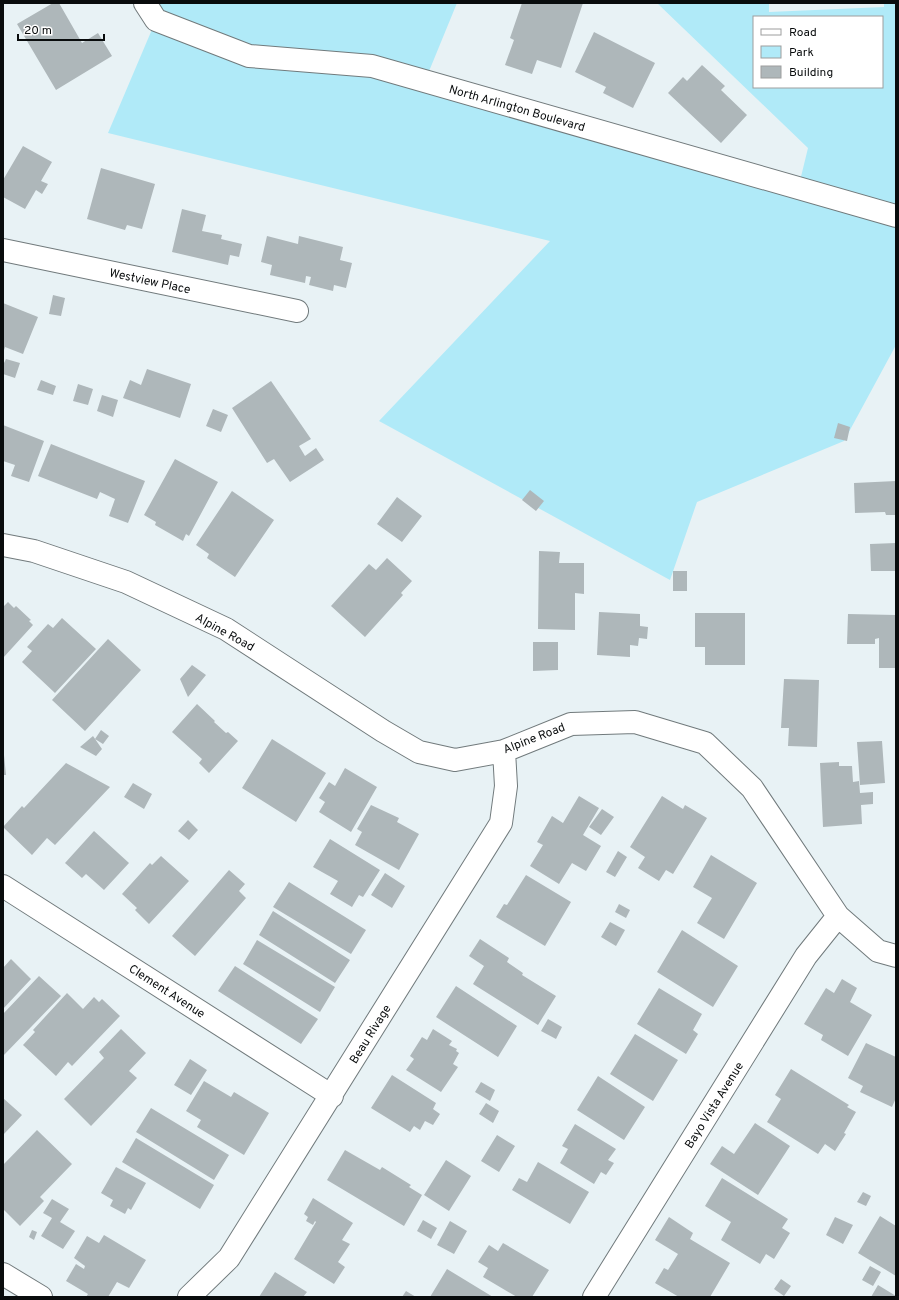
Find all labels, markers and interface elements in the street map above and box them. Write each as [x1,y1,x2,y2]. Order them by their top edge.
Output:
scale bar [18,16,104,42]
legend [753,16,883,88]
text: 20 m [24,23,52,39]
text: Road [789,25,817,41]
text: Park [789,45,814,61]
text: Building [789,65,833,81]
street label: North Arlington Boulevard [447,82,587,136]
street label: Westview Place [108,266,192,298]
street label: Alpine Road [192,610,257,656]
street label: Alpine Road [501,720,568,758]
street label: Clement Avenue [125,961,208,1023]
street label: Beau Rivage [346,1002,395,1067]
street label: Bayo Vista Avenue [682,1059,748,1152]

